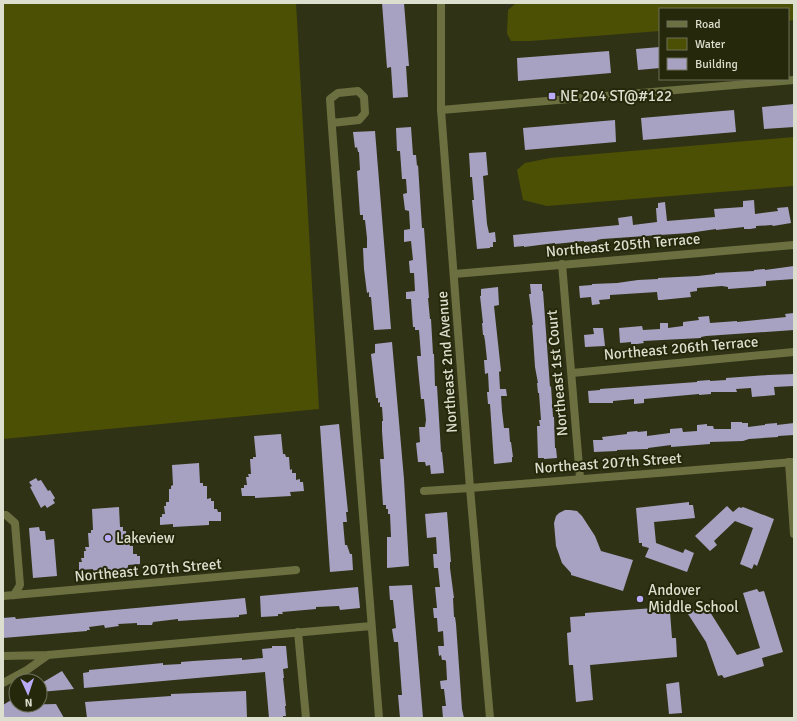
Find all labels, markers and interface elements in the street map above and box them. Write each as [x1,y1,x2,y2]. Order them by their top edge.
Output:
legend [659,8,789,80]
text: Road [695,17,721,32]
text: Water [695,37,726,52]
text: Building [695,57,738,72]
place label: NE 204 ST@#122 [560,87,672,105]
marker: NE 204 ST@#122 [547,91,557,101]
street label: Northeast 205th Terrace [545,229,701,261]
street label: Northeast 2nd Avenue [433,291,461,433]
street label: Northeast 1st Court [543,309,571,437]
street label: Northeast 206th Terrace [603,332,759,364]
street label: Northeast 207th Street [534,449,682,477]
place label: Lakeview [116,529,175,547]
marker: Lakeview [103,533,113,543]
street label: Northeast 207th Street [74,555,222,585]
place label: Andover Middle School [648,581,739,616]
marker: Andover Middle School [635,594,645,604]
north arrow [8,673,48,713]
text: N [24,696,33,709]

